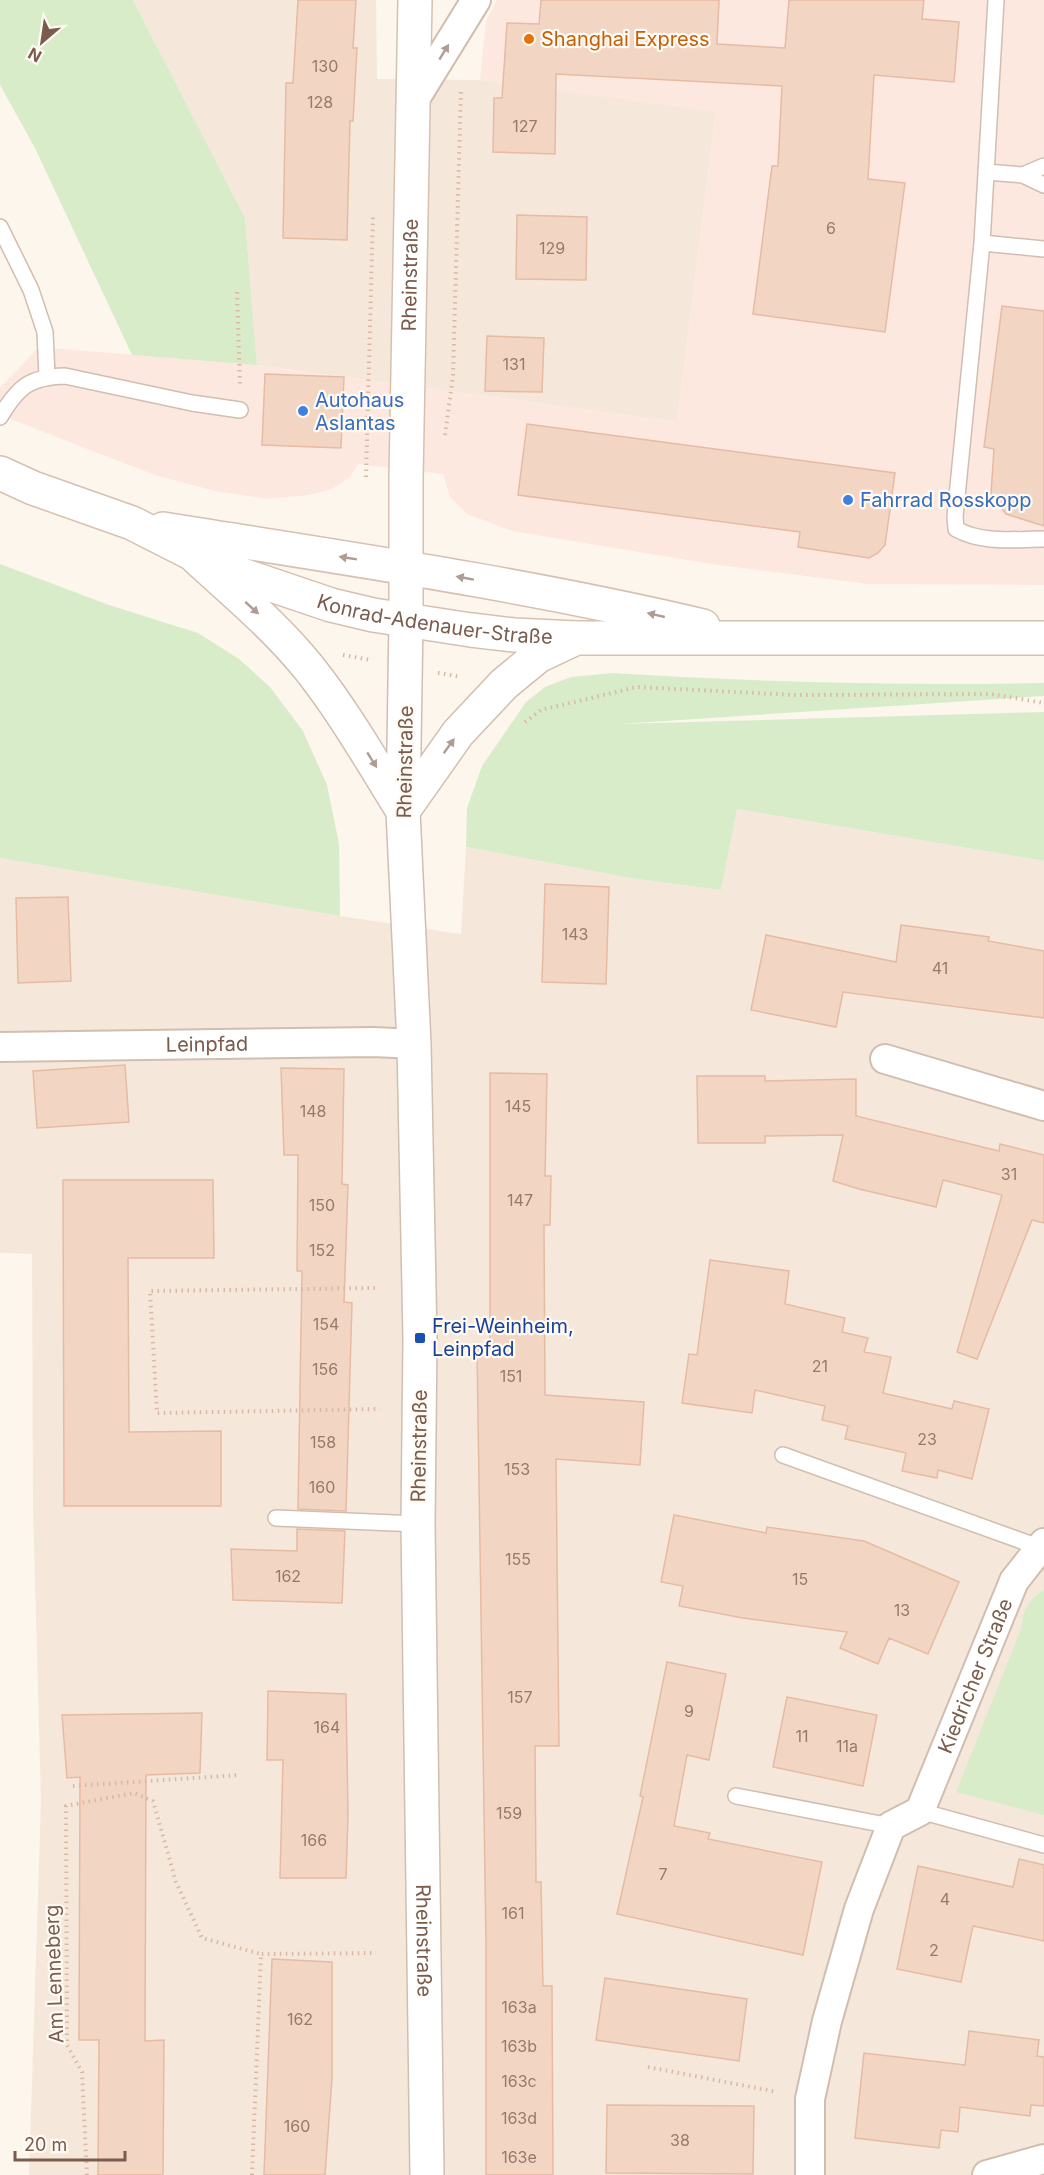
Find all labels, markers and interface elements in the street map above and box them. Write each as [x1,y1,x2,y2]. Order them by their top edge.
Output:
north arrow [12,12,72,72]
place label: Shanghai Express [541,27,710,51]
marker: Shanghai Express [522,32,536,46]
text: N [25,43,45,67]
one-way arrow [438,44,449,60]
house number: 130 [312,56,338,76]
house number: 128 [307,92,333,112]
house number: 127 [512,116,538,136]
street label: Rheinstraße [397,218,423,332]
house number: 6 [826,218,836,238]
house number: 129 [539,238,565,258]
house number: 131 [503,354,525,374]
place label: Autohaus Aslantas [315,388,404,435]
marker: Autohaus Aslantas [296,404,310,418]
place label: Fahrrad Rosskopp [860,488,1032,512]
marker: Fahrrad Rosskopp [841,493,855,507]
one-way arrow [338,554,357,563]
one-way arrow [455,574,474,583]
street label: Konrad-Adenauer-Straße [314,589,553,649]
one-way arrow [244,601,259,615]
one-way arrow [647,610,666,619]
street label: Rheinstraße [392,705,418,819]
one-way arrow [443,738,454,754]
one-way arrow [366,752,377,768]
house number: 143 [562,924,588,944]
house number: 41 [932,958,948,978]
street label: Leinpfad [166,1032,248,1057]
house number: 145 [505,1096,531,1116]
house number: 148 [300,1101,326,1121]
house number: 31 [1001,1164,1017,1184]
house number: 147 [507,1190,533,1210]
house number: 150 [309,1195,335,1215]
house number: 152 [309,1240,335,1260]
house number: 154 [313,1314,339,1334]
place label: Frei-Weinheim, Leinpfad [432,1314,574,1361]
marker: Frei-Weinheim, Leinpfad [413,1331,427,1345]
house number: 21 [812,1356,828,1376]
house number: 156 [312,1359,338,1379]
house number: 151 [500,1366,522,1386]
street label: Rheinstraße [406,1389,432,1503]
house number: 23 [917,1429,937,1449]
house number: 158 [310,1432,336,1452]
house number: 153 [504,1459,530,1479]
house number: 160 [309,1477,335,1497]
house number: 155 [505,1549,531,1569]
house number: 162 [275,1566,301,1586]
house number: 15 [792,1569,808,1589]
street label: Kiedricher Straße [933,1595,1018,1757]
house number: 13 [894,1600,910,1620]
house number: 157 [507,1687,533,1707]
house number: 9 [684,1701,694,1721]
house number: 164 [314,1717,340,1737]
house number: 11 [795,1726,809,1746]
house number: 11a [836,1736,858,1756]
house number: 159 [496,1803,522,1823]
house number: 166 [301,1830,327,1850]
house number: 7 [658,1864,668,1884]
street label: Rheinstraße [411,1884,437,1997]
house number: 4 [940,1889,950,1909]
house number: 161 [502,1903,524,1923]
street label: Am Lenneberg [40,1904,68,2044]
house number: 2 [929,1940,939,1960]
house number: 163a [501,1997,537,2017]
house number: 162 [287,2009,313,2029]
house number: 163b [501,2036,537,2056]
house number: 163c [501,2071,537,2091]
house number: 163d [501,2108,537,2128]
house number: 160 [284,2116,310,2136]
scale bar [15,2124,124,2162]
house number: 38 [670,2130,690,2150]
text: 20 m [24,2134,67,2155]
house number: 163e [501,2147,537,2167]

